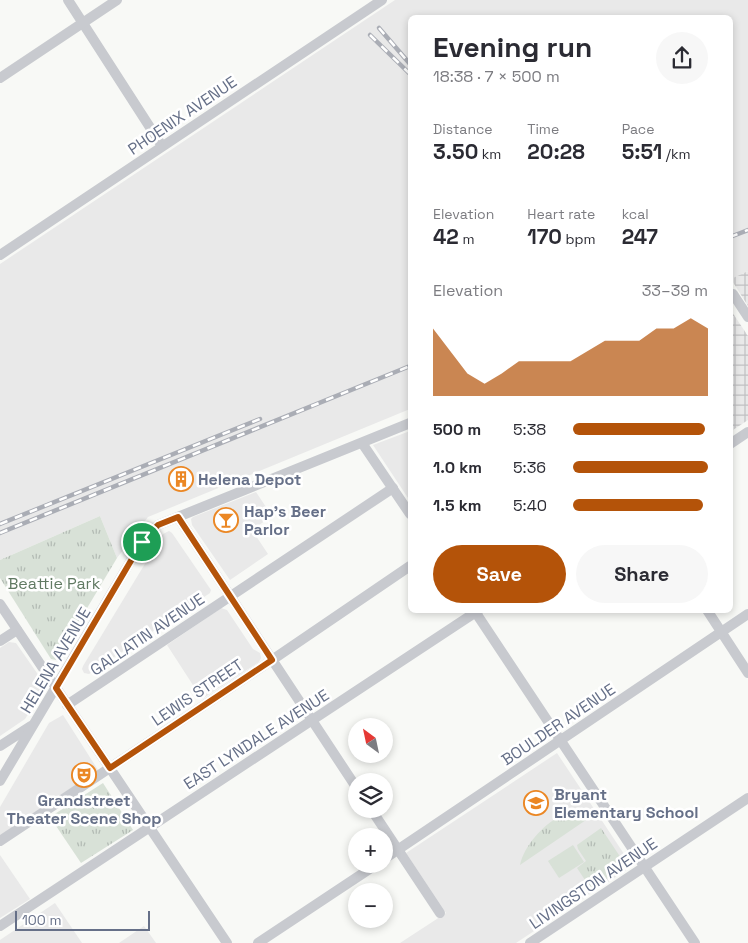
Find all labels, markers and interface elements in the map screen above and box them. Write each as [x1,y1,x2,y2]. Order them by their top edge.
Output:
text: Evening run [433,29,592,65]
button: share [656,32,708,84]
text: 18:38 · 7 × 500 m [433,66,560,87]
street label: PHOENIX AVENUE [124,71,241,160]
text: Distance [433,120,493,138]
text: Time [527,120,559,138]
text: Pace [622,120,654,138]
text: 3.50 [433,138,478,165]
text: 20:28 [527,138,585,165]
text: 5:51 [622,138,662,165]
text: km [478,145,501,163]
text: /km [662,145,691,163]
text: Elevation [433,205,494,223]
text: Heart rate [527,205,595,223]
text: kcal [622,205,649,223]
text: 42 [433,223,459,250]
text: 170 [527,223,562,250]
text: 247 [622,223,658,250]
text: m [459,230,474,248]
text: bpm [562,230,596,248]
text: Elevation [433,280,503,301]
text: 33–39 m [642,280,708,301]
text: 500 m [433,419,481,440]
text: 5:38 [513,419,546,440]
text: 1.0 km [433,457,482,478]
text: 5:36 [513,457,546,478]
building icon: Helena Depot [168,466,194,492]
place label: Helena Depot [198,469,301,490]
text: 1.5 km [433,495,481,516]
text: 5:40 [513,495,547,516]
place label: Hap's Beer Parlor [244,501,326,540]
bar icon: Hap's Beer Parlor [213,507,239,533]
pin [121,521,163,563]
icon: arrive [128,528,156,556]
button: Save [433,545,566,603]
button: Share [576,545,708,603]
park label: Beattie Park [8,573,101,594]
street label: GALLATIN AVENUE [86,588,208,680]
street label: HELENA AVENUE [16,603,95,717]
street label: LEWIS STREET [148,654,247,731]
street label: BOULDER AVENUE [497,679,619,770]
street label: EAST LYNDALE AVENUE [180,685,333,794]
north arrow [348,718,392,762]
map controls [348,718,393,928]
theatre icon: Grandstreet Theater Scene Shop [71,762,97,788]
button: layers [348,773,393,818]
place label: Bryant Elementary School [554,784,698,823]
place label: Grandstreet Theater Scene Shop [7,790,161,829]
school or university icon: Bryant Elementary School [523,790,549,816]
button: + [348,828,393,873]
street label: LIVINGSTON AVENUE [525,833,661,934]
button: − [348,883,393,928]
scale bar [15,908,150,931]
text: 100 m [22,911,61,929]

